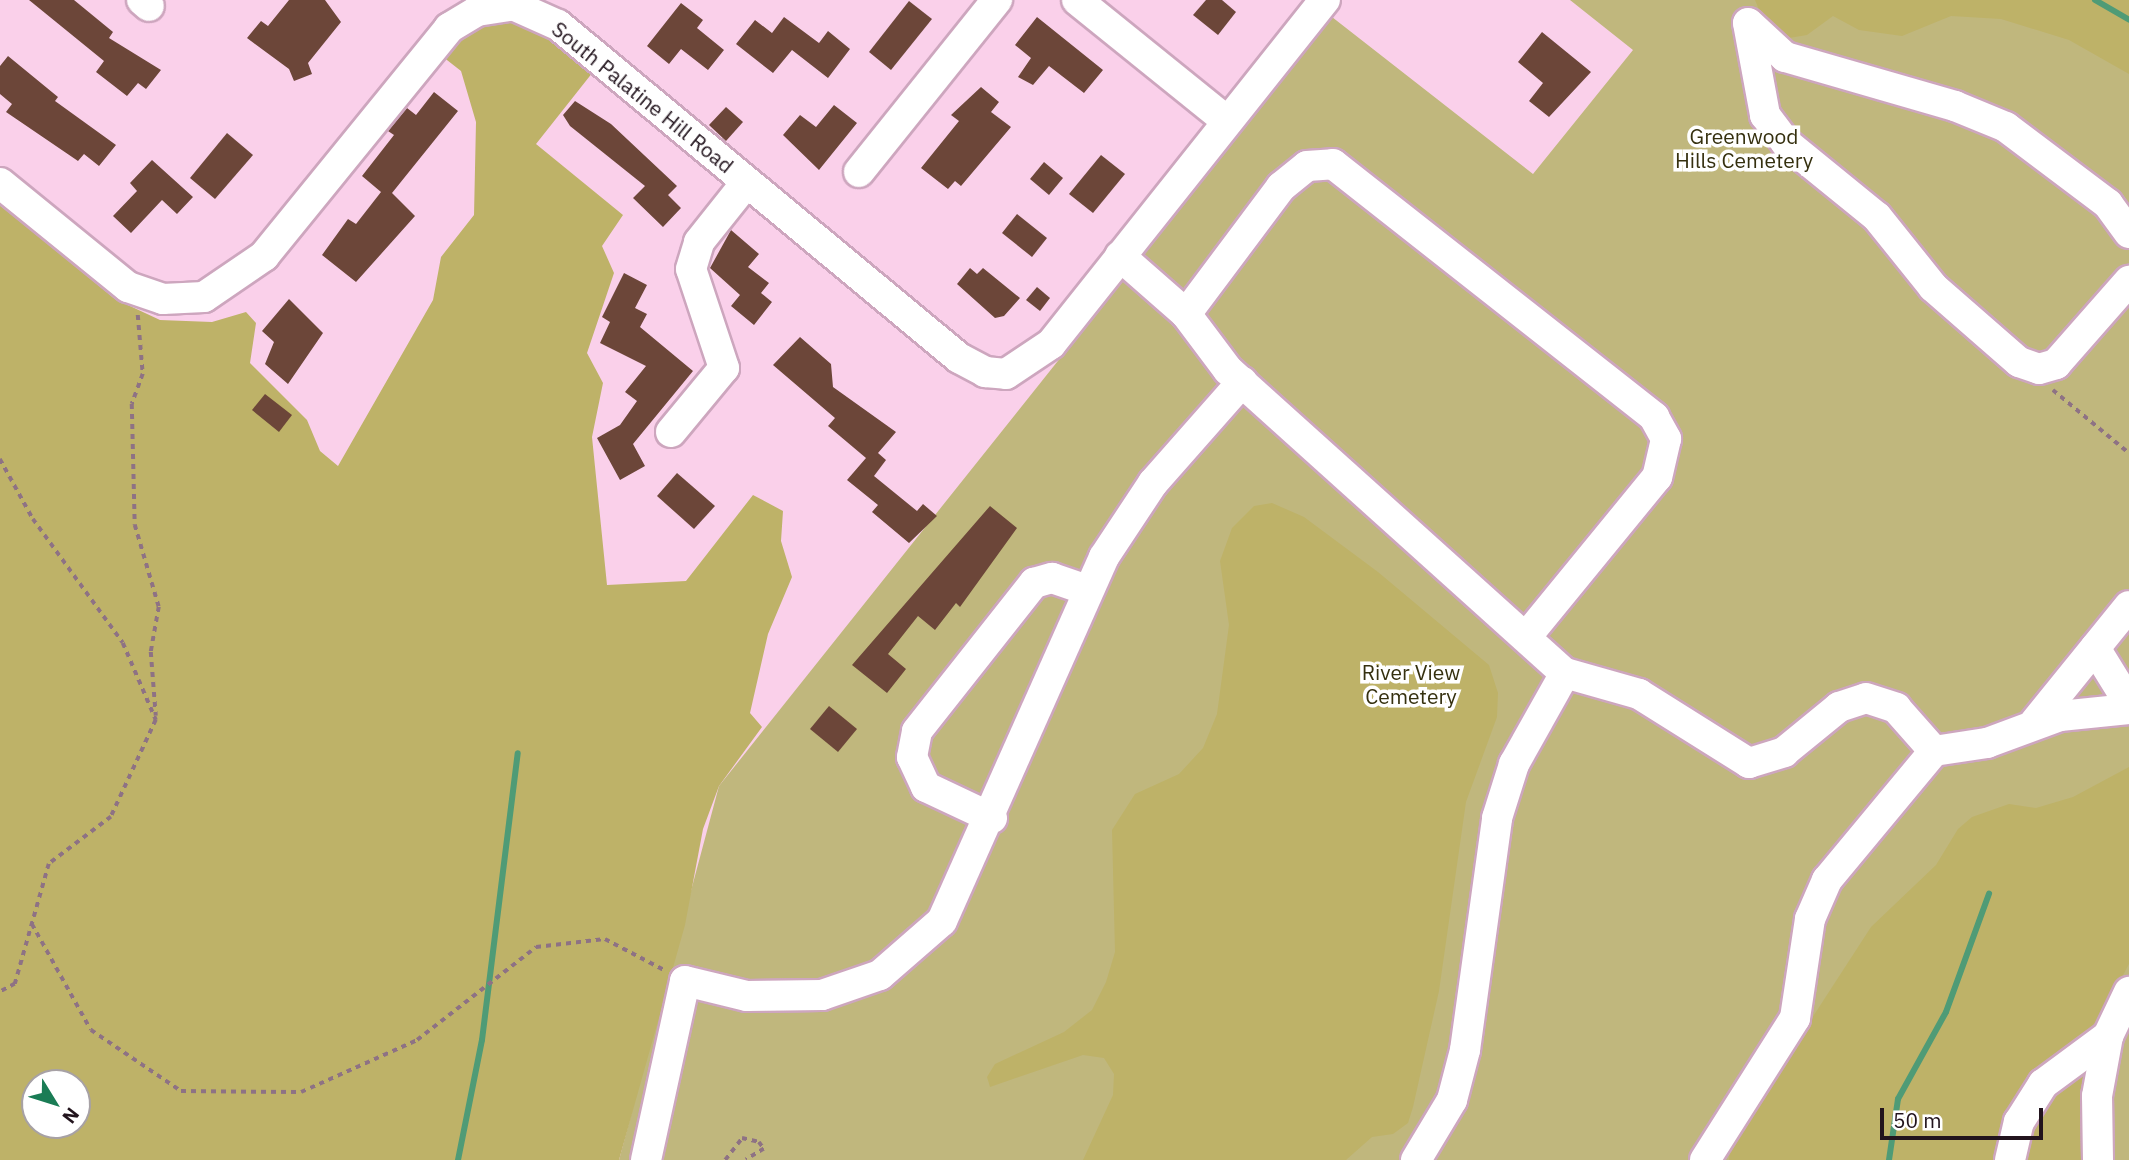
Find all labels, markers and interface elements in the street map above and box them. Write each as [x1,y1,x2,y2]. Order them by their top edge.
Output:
street label: South Palatine Hill Road [547,16,739,178]
park label: Greenwood Hills Cemetery [1675,123,1813,173]
park label: River View Cemetery [1362,659,1460,709]
north arrow [21,1069,91,1139]
scale bar [1884,1094,2047,1138]
text: N [57,1103,85,1129]
text: 50 m [1893,1106,1942,1134]

